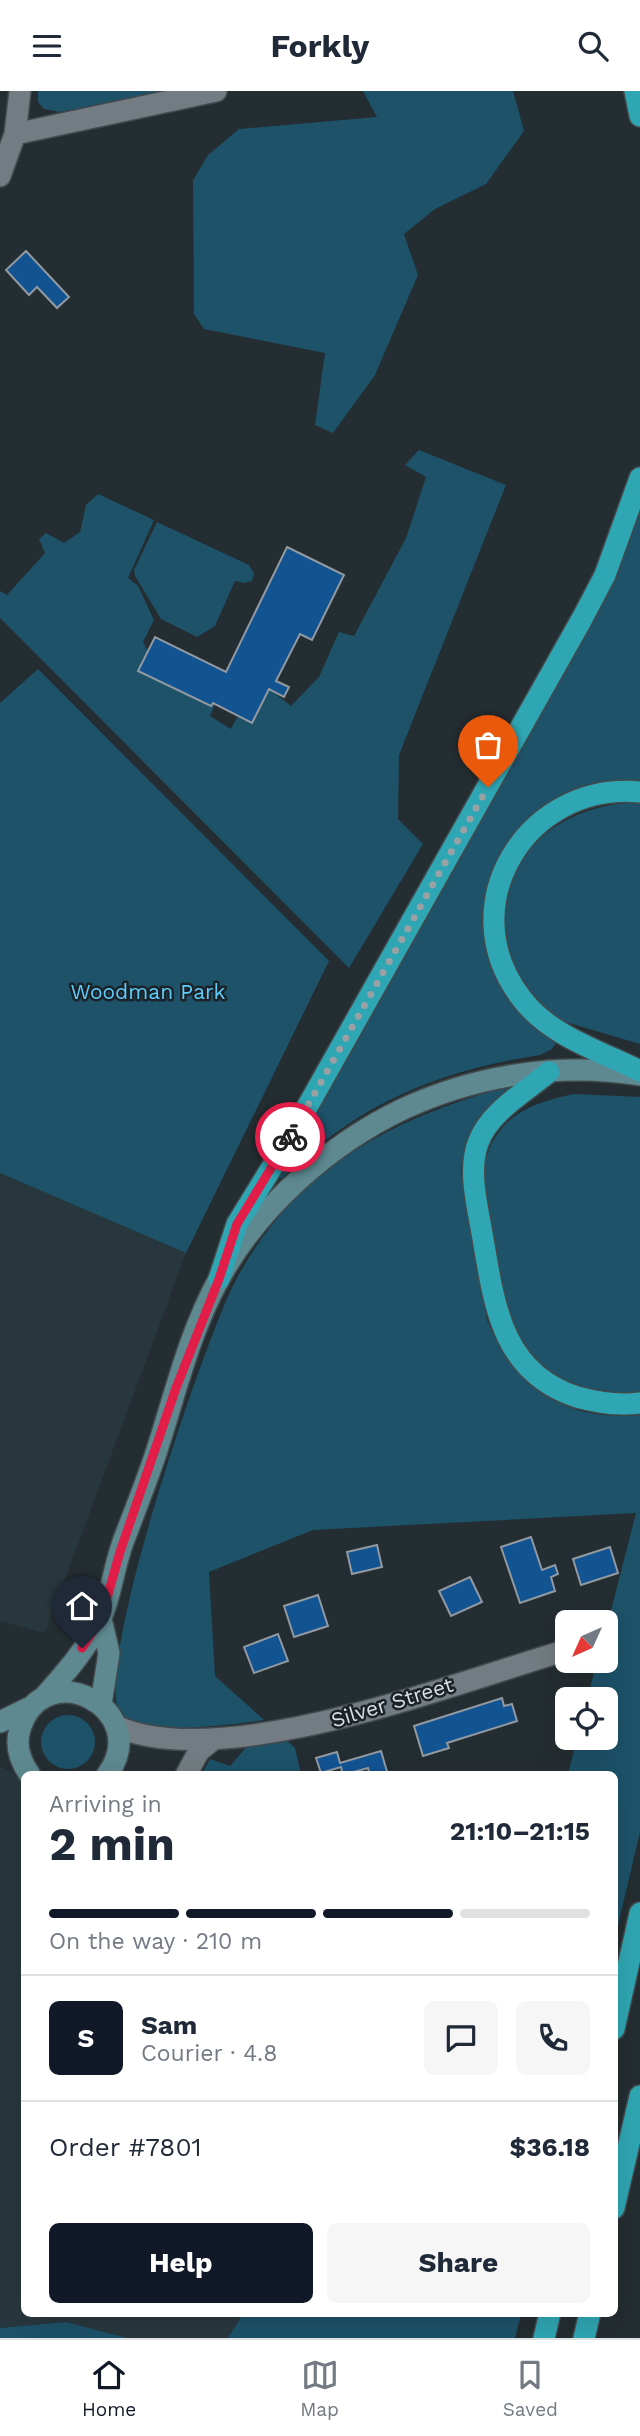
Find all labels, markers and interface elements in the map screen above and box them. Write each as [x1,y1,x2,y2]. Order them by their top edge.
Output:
icon: menu [28,27,66,65]
text: Forkly [271,27,369,65]
icon: search [574,27,612,65]
pin [458,715,518,787]
icon: bag [469,726,507,764]
park label: Woodman Park [70,979,226,1004]
courier [255,1102,325,1172]
icon: bike [271,1118,309,1156]
pin [52,1576,112,1648]
icon: home [63,1587,101,1625]
north arrow [555,1610,618,1673]
map controls [555,1610,618,1750]
street label: Silver Street [328,1672,456,1732]
button: locate [555,1687,618,1750]
text: Arriving in [49,1791,162,1818]
text: 21:10–21:15 [450,1816,590,1846]
text: 2 min [49,1817,175,1871]
text: On the way · 210 m [49,1928,262,1955]
button: chat [424,2001,498,2075]
button: phone [516,2001,590,2075]
text: Sam [141,2010,197,2040]
text: S [78,2023,94,2053]
text: Courier · 4.8 [141,2040,277,2067]
text: Order #7801 [49,2132,202,2162]
text: $36.18 [509,2132,590,2162]
button: Help [49,2223,313,2303]
button: Share [327,2223,590,2303]
tab: Home [82,2356,136,2421]
tab: Map [300,2356,339,2421]
tab: Saved [503,2356,558,2421]

